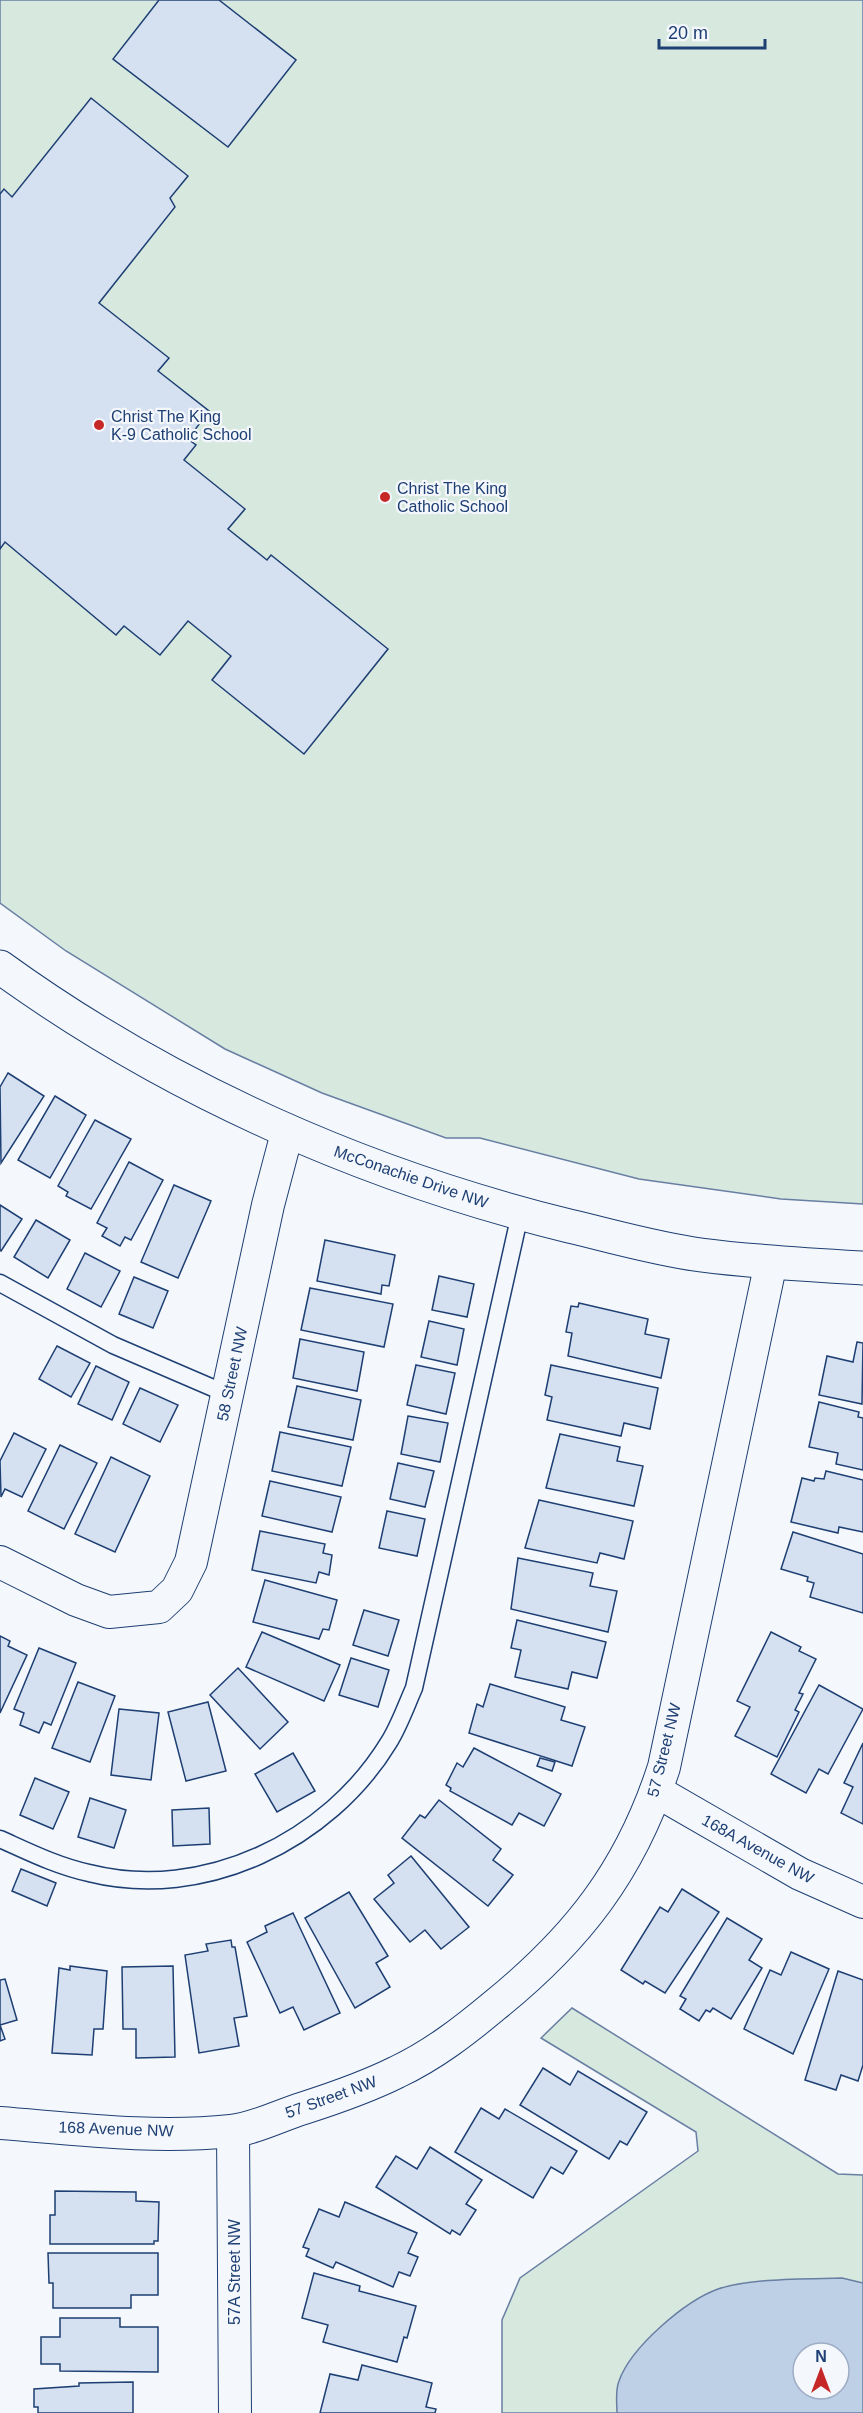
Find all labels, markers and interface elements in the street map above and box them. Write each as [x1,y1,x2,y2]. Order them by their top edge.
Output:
scale bar [659,12,766,50]
text: 20 m [668,23,708,43]
place label: Christ The King K-9 Catholic School [111,408,252,443]
marker: Christ The King K-9 Catholic School [92,418,106,432]
place label: Christ The King Catholic School [397,480,508,515]
marker: Christ The King Catholic School [378,490,392,504]
street label: McConachie Drive NW [332,1143,491,1212]
street label: 58 Street NW [214,1324,250,1423]
street label: 57 Street NW [644,1700,684,1799]
street label: 168A Avenue NW [699,1811,818,1887]
street label: 57 Street NW [283,2072,380,2121]
street label: 168 Avenue NW [58,2118,175,2140]
street label: 57A Street NW [226,2218,243,2325]
north arrow [791,2341,851,2401]
text: N [815,2348,827,2365]

